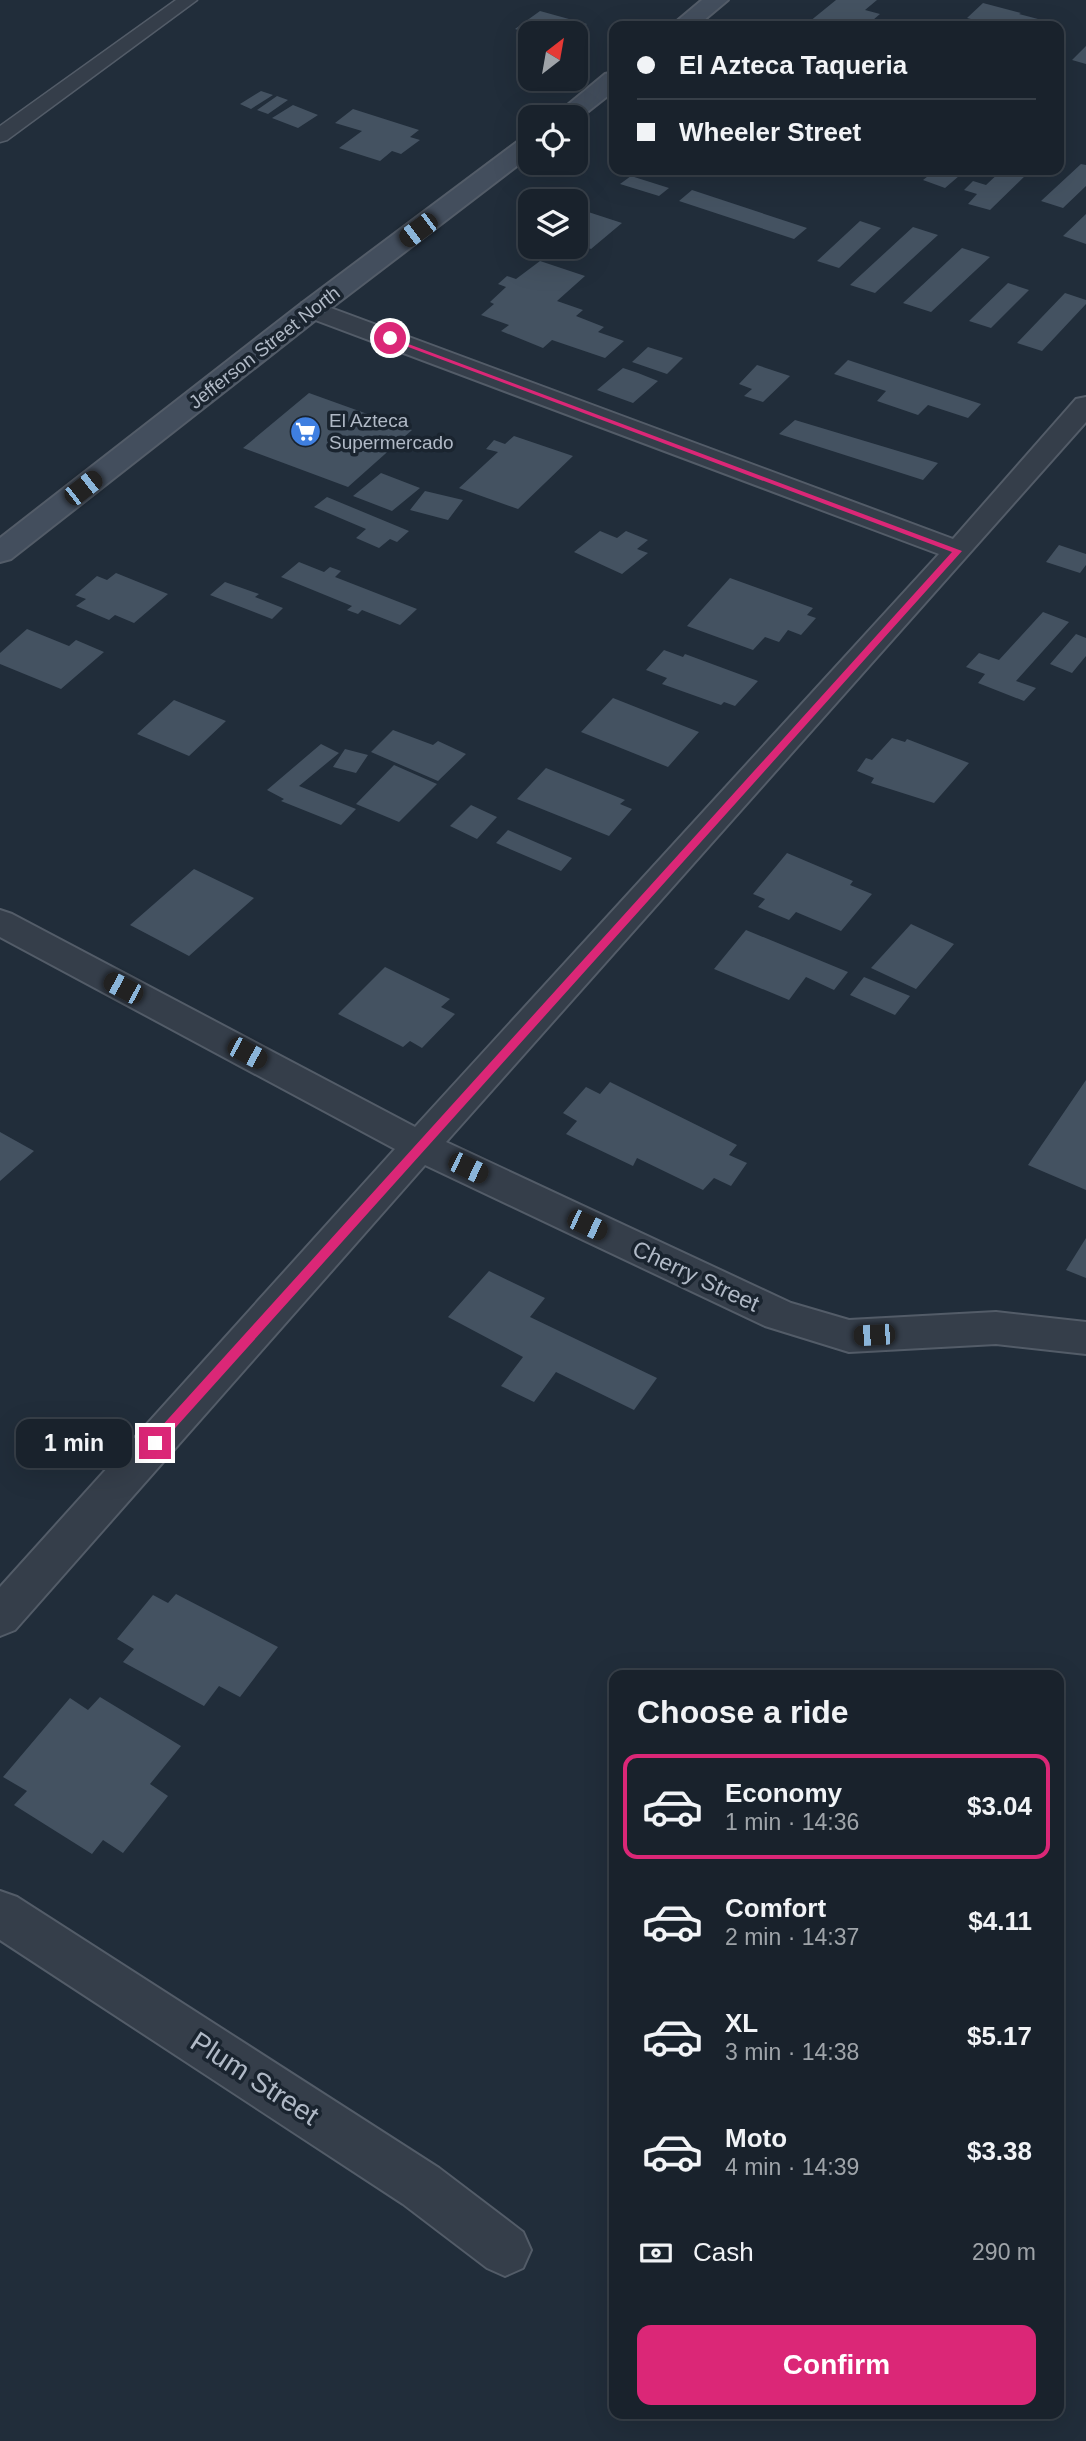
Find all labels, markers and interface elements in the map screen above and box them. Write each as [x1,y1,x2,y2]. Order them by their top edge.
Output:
north arrow [518,21,588,91]
map controls [518,21,588,259]
text: El Azteca Taqueria [679,50,907,80]
button: locate [518,105,588,175]
text: Wheeler Street [679,117,861,147]
button: layers [518,189,588,259]
car [395,209,442,251]
street label: Jefferson Street North [185,282,344,413]
route start [374,322,406,354]
place label: El Azteca Supermercado [329,410,454,453]
supermarket icon: El Azteca Supermercado [289,414,323,448]
car [60,467,107,509]
car [100,969,147,1007]
car [224,1034,271,1072]
car [445,1149,492,1187]
car [564,1207,611,1243]
street label: Cherry Street [629,1235,764,1317]
car [853,1323,896,1347]
callout: 1 min [15,1418,130,1468]
route end [139,1427,171,1459]
text: 1 min [44,1430,104,1456]
text: Choose a ride [637,1694,849,1730]
icon: car [641,1775,704,1838]
text: Economy [725,1778,842,1808]
text: $3.04 [967,1791,1032,1821]
text: 1 min · 14:36 [725,1809,859,1835]
icon: car [641,1890,704,1953]
text: Comfort [725,1893,826,1923]
text: $4.11 [968,1906,1032,1936]
text: 2 min · 14:37 [725,1924,859,1950]
icon: car [641,2005,704,2068]
text: XL [725,2008,758,2038]
text: $5.17 [967,2021,1032,2051]
street label: Plum Street [185,2026,325,2131]
text: 3 min · 14:38 [725,2039,859,2065]
icon: car [641,2120,704,2183]
text: Moto [725,2123,787,2153]
text: $3.38 [967,2136,1032,2166]
text: 4 min · 14:39 [725,2154,859,2180]
icon: cash [637,2234,675,2272]
text: Cash [693,2237,754,2267]
text: 290 m [972,2239,1036,2265]
button: Confirm [637,2325,1036,2405]

